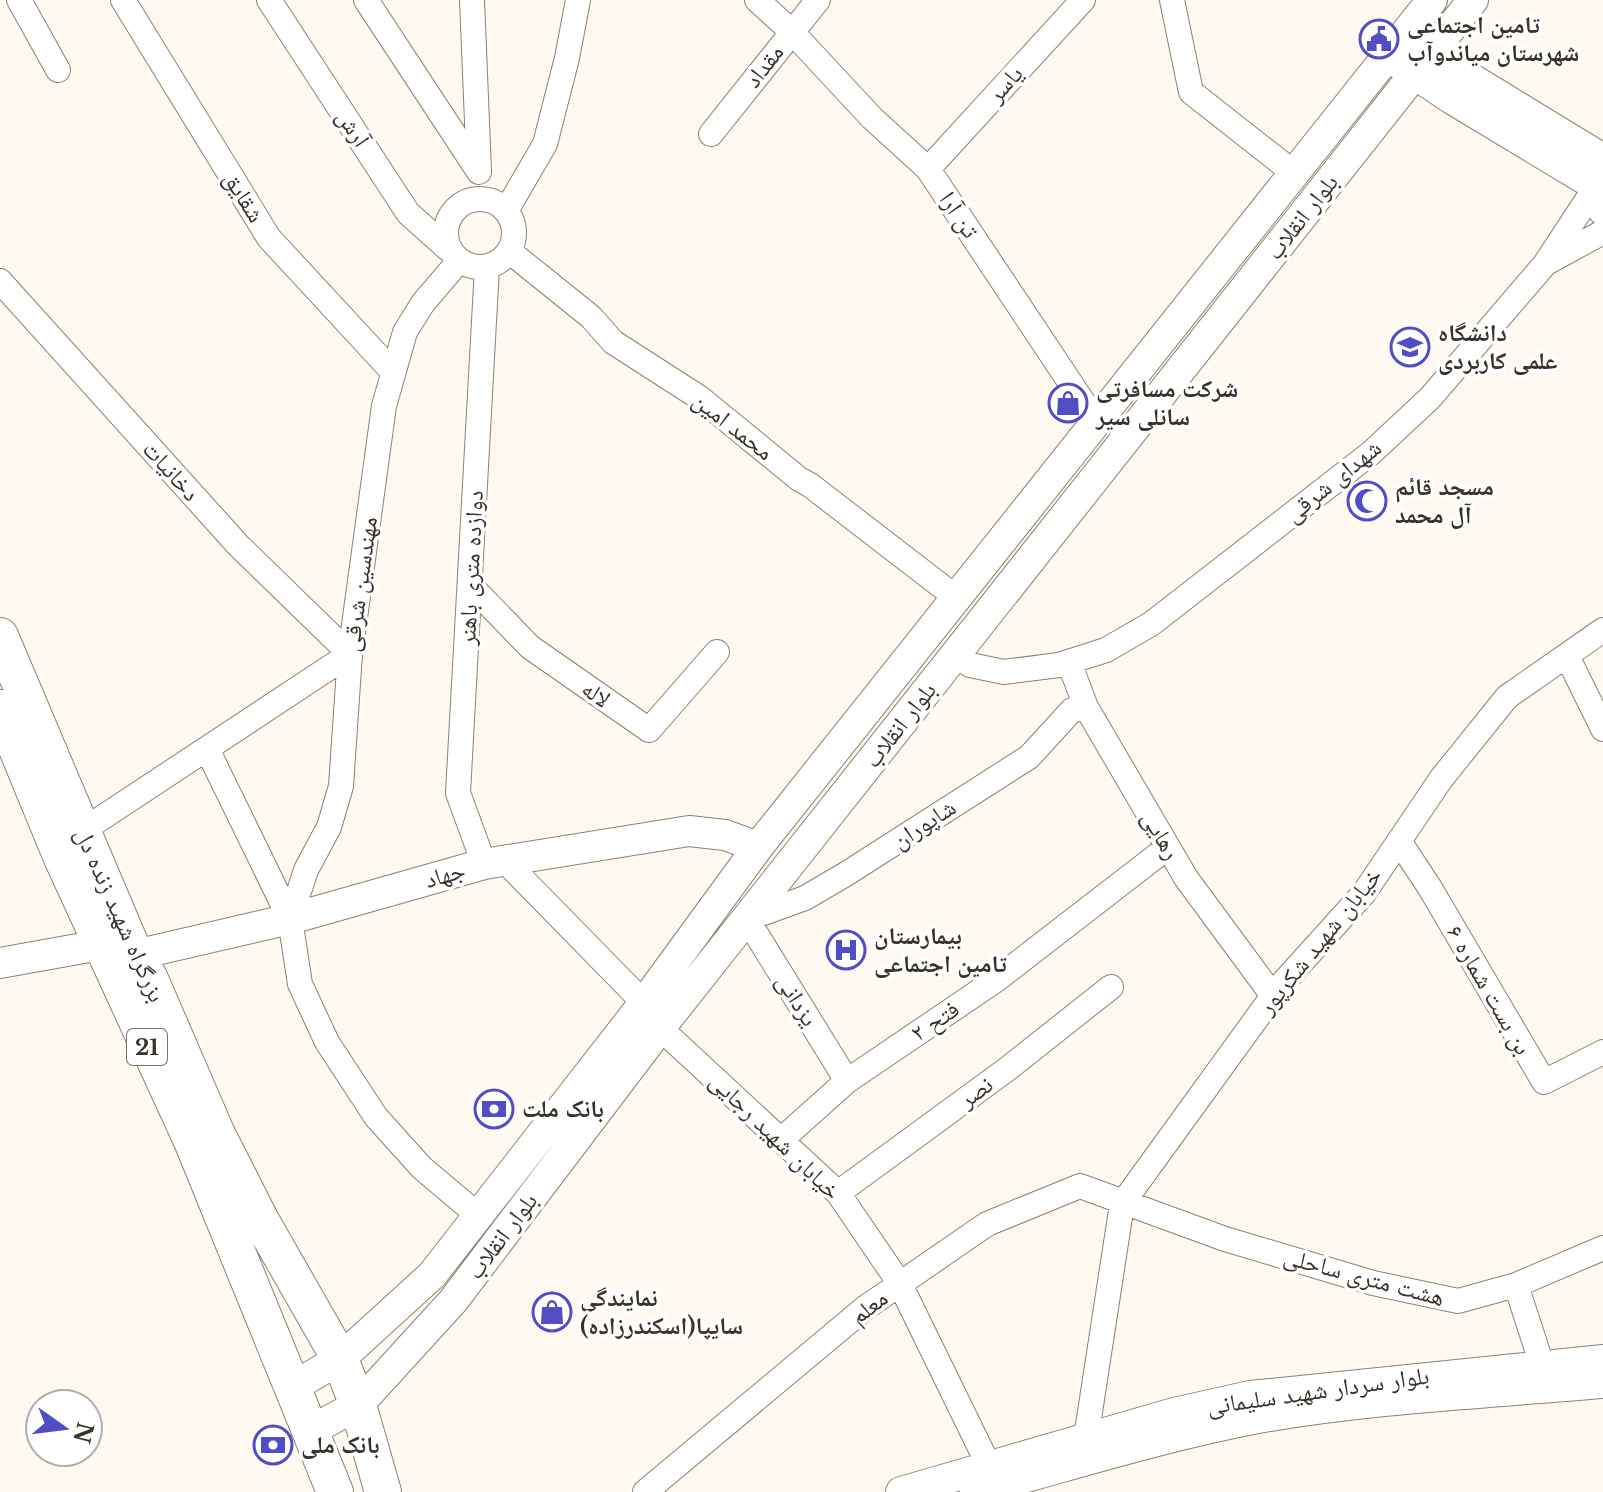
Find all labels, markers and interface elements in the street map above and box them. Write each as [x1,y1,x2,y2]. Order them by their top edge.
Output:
place label: تامین اجتماعی شهرستان میاندوآب [1407,10,1579,67]
public building icon: تامین اجتماعی شهرستان میاندوآب [1358,18,1400,60]
street label: مقداد [738,38,790,93]
street label: یاسر [980,59,1029,109]
street label: آرش [331,103,377,153]
street label: شقایق [218,166,271,228]
street label: بلوار انقلاب [1259,168,1344,265]
street label: تن آرا [933,186,985,243]
place label: دانشگاه علمی کاربردی [1438,318,1558,375]
school or university icon: دانشگاه علمی کاربردی [1389,326,1431,368]
place label: شرکت مسافرتی سانلی سیر [1095,374,1238,431]
shop icon: شرکت مسافرتی سانلی سیر [1047,382,1089,424]
street label: محمد امین [687,385,779,466]
street label: شهدای شرقی [1279,433,1387,528]
street label: دخانیات [137,435,206,507]
place label: مسجد قائم آل محمد [1395,472,1494,529]
mosque icon: مسجد قائم آل محمد [1346,480,1388,522]
street label: دوازده متری باهنر [452,490,489,647]
street label: مهندسین شرقی [336,515,383,653]
street label: لاله [576,674,616,714]
street label: بلوار انقلاب [857,676,942,773]
street label: شاپوران [886,792,961,855]
street label: رهایی [1136,805,1187,865]
street label: بزرگراه شهید زنده دل [69,823,172,1006]
street label: جهاد [421,855,468,894]
street label: خیابان شهید شکرپور [1251,861,1388,1021]
street label: بن بست شماره ۶ [1441,920,1538,1060]
place label: بیمارستان تامین اجتماعی [874,921,1007,978]
hospital icon: بیمارستان تامین اجتماعی [825,929,867,971]
street label: یزدانی [770,968,825,1031]
street label: فتح ۲ [905,994,965,1048]
road number: 21 [127,1029,167,1065]
street label: خیابان شهید رجایی [704,1066,847,1205]
street label: نصر [952,1070,998,1114]
bank icon: بانک ملت [473,1088,515,1130]
place label: بانک ملت [522,1094,604,1123]
street label: بلوار انقلاب [460,1187,543,1284]
street label: هشت متری ساحلی [1281,1241,1448,1312]
place label: نمایندگی سایپا(اسکندرزاده) [580,1283,743,1340]
street label: معلم [844,1283,894,1332]
shop icon: نمایندگی سایپا(اسکندرزاده) [531,1291,573,1333]
street label: بلوار سردار شهید سلیمانی [1205,1361,1431,1420]
north arrow [24,1388,104,1468]
text: N [67,1419,99,1446]
bank icon: بانک ملی [252,1424,294,1466]
place label: بانک ملی [301,1430,380,1459]

